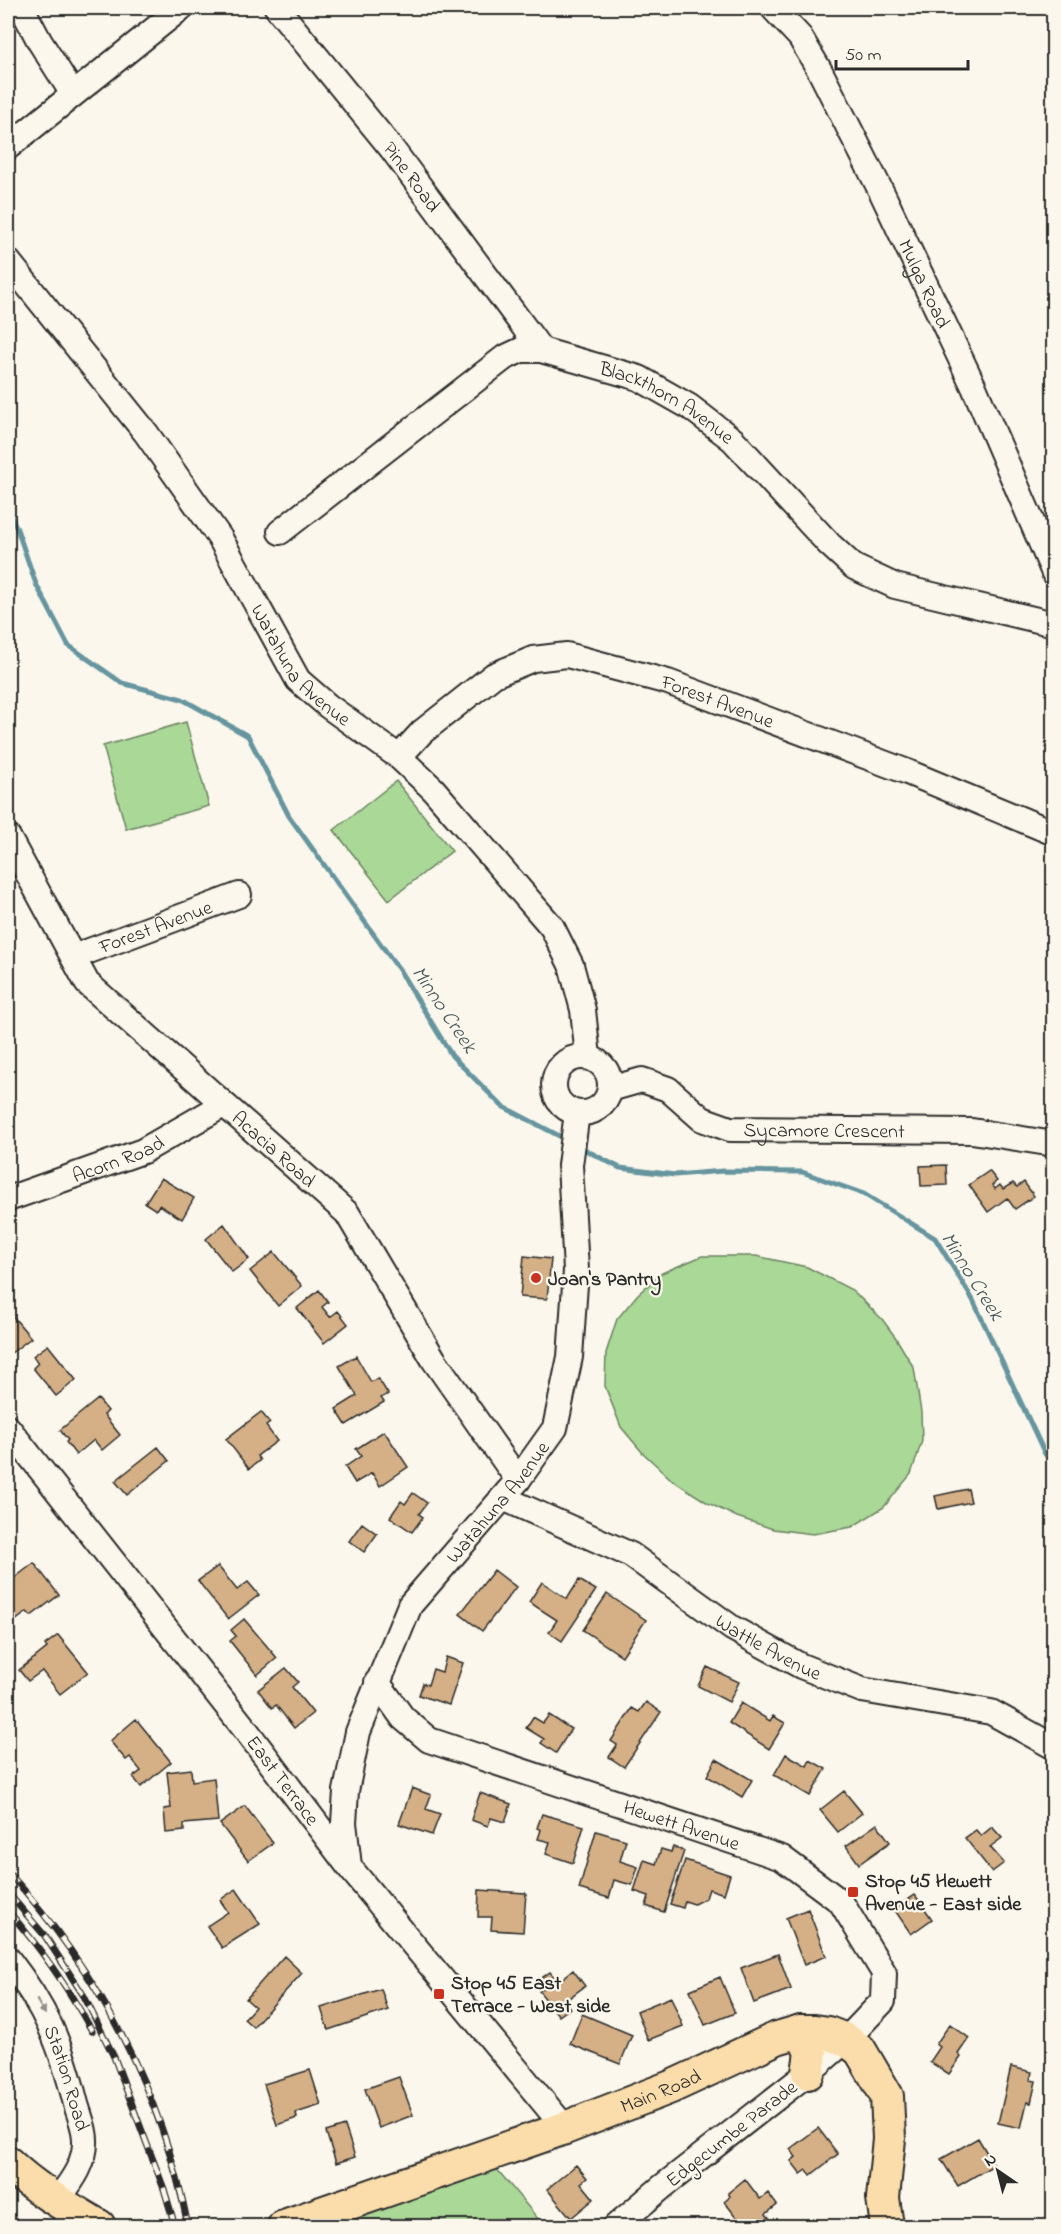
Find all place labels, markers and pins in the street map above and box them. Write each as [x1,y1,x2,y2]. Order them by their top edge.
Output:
place label: Joan's Pantry [548,1266,661,1296]
marker: Joan's Pantry [529,1271,543,1285]
place label: Stop 45 Hewett Avenue - East side [865,1868,1022,1920]
marker: Stop 45 Hewett Avenue - East side [846,1885,860,1899]
place label: Stop 45 East Terrace - West side [451,1970,611,2022]
marker: Stop 45 East Terrace - West side [432,1987,446,2001]

